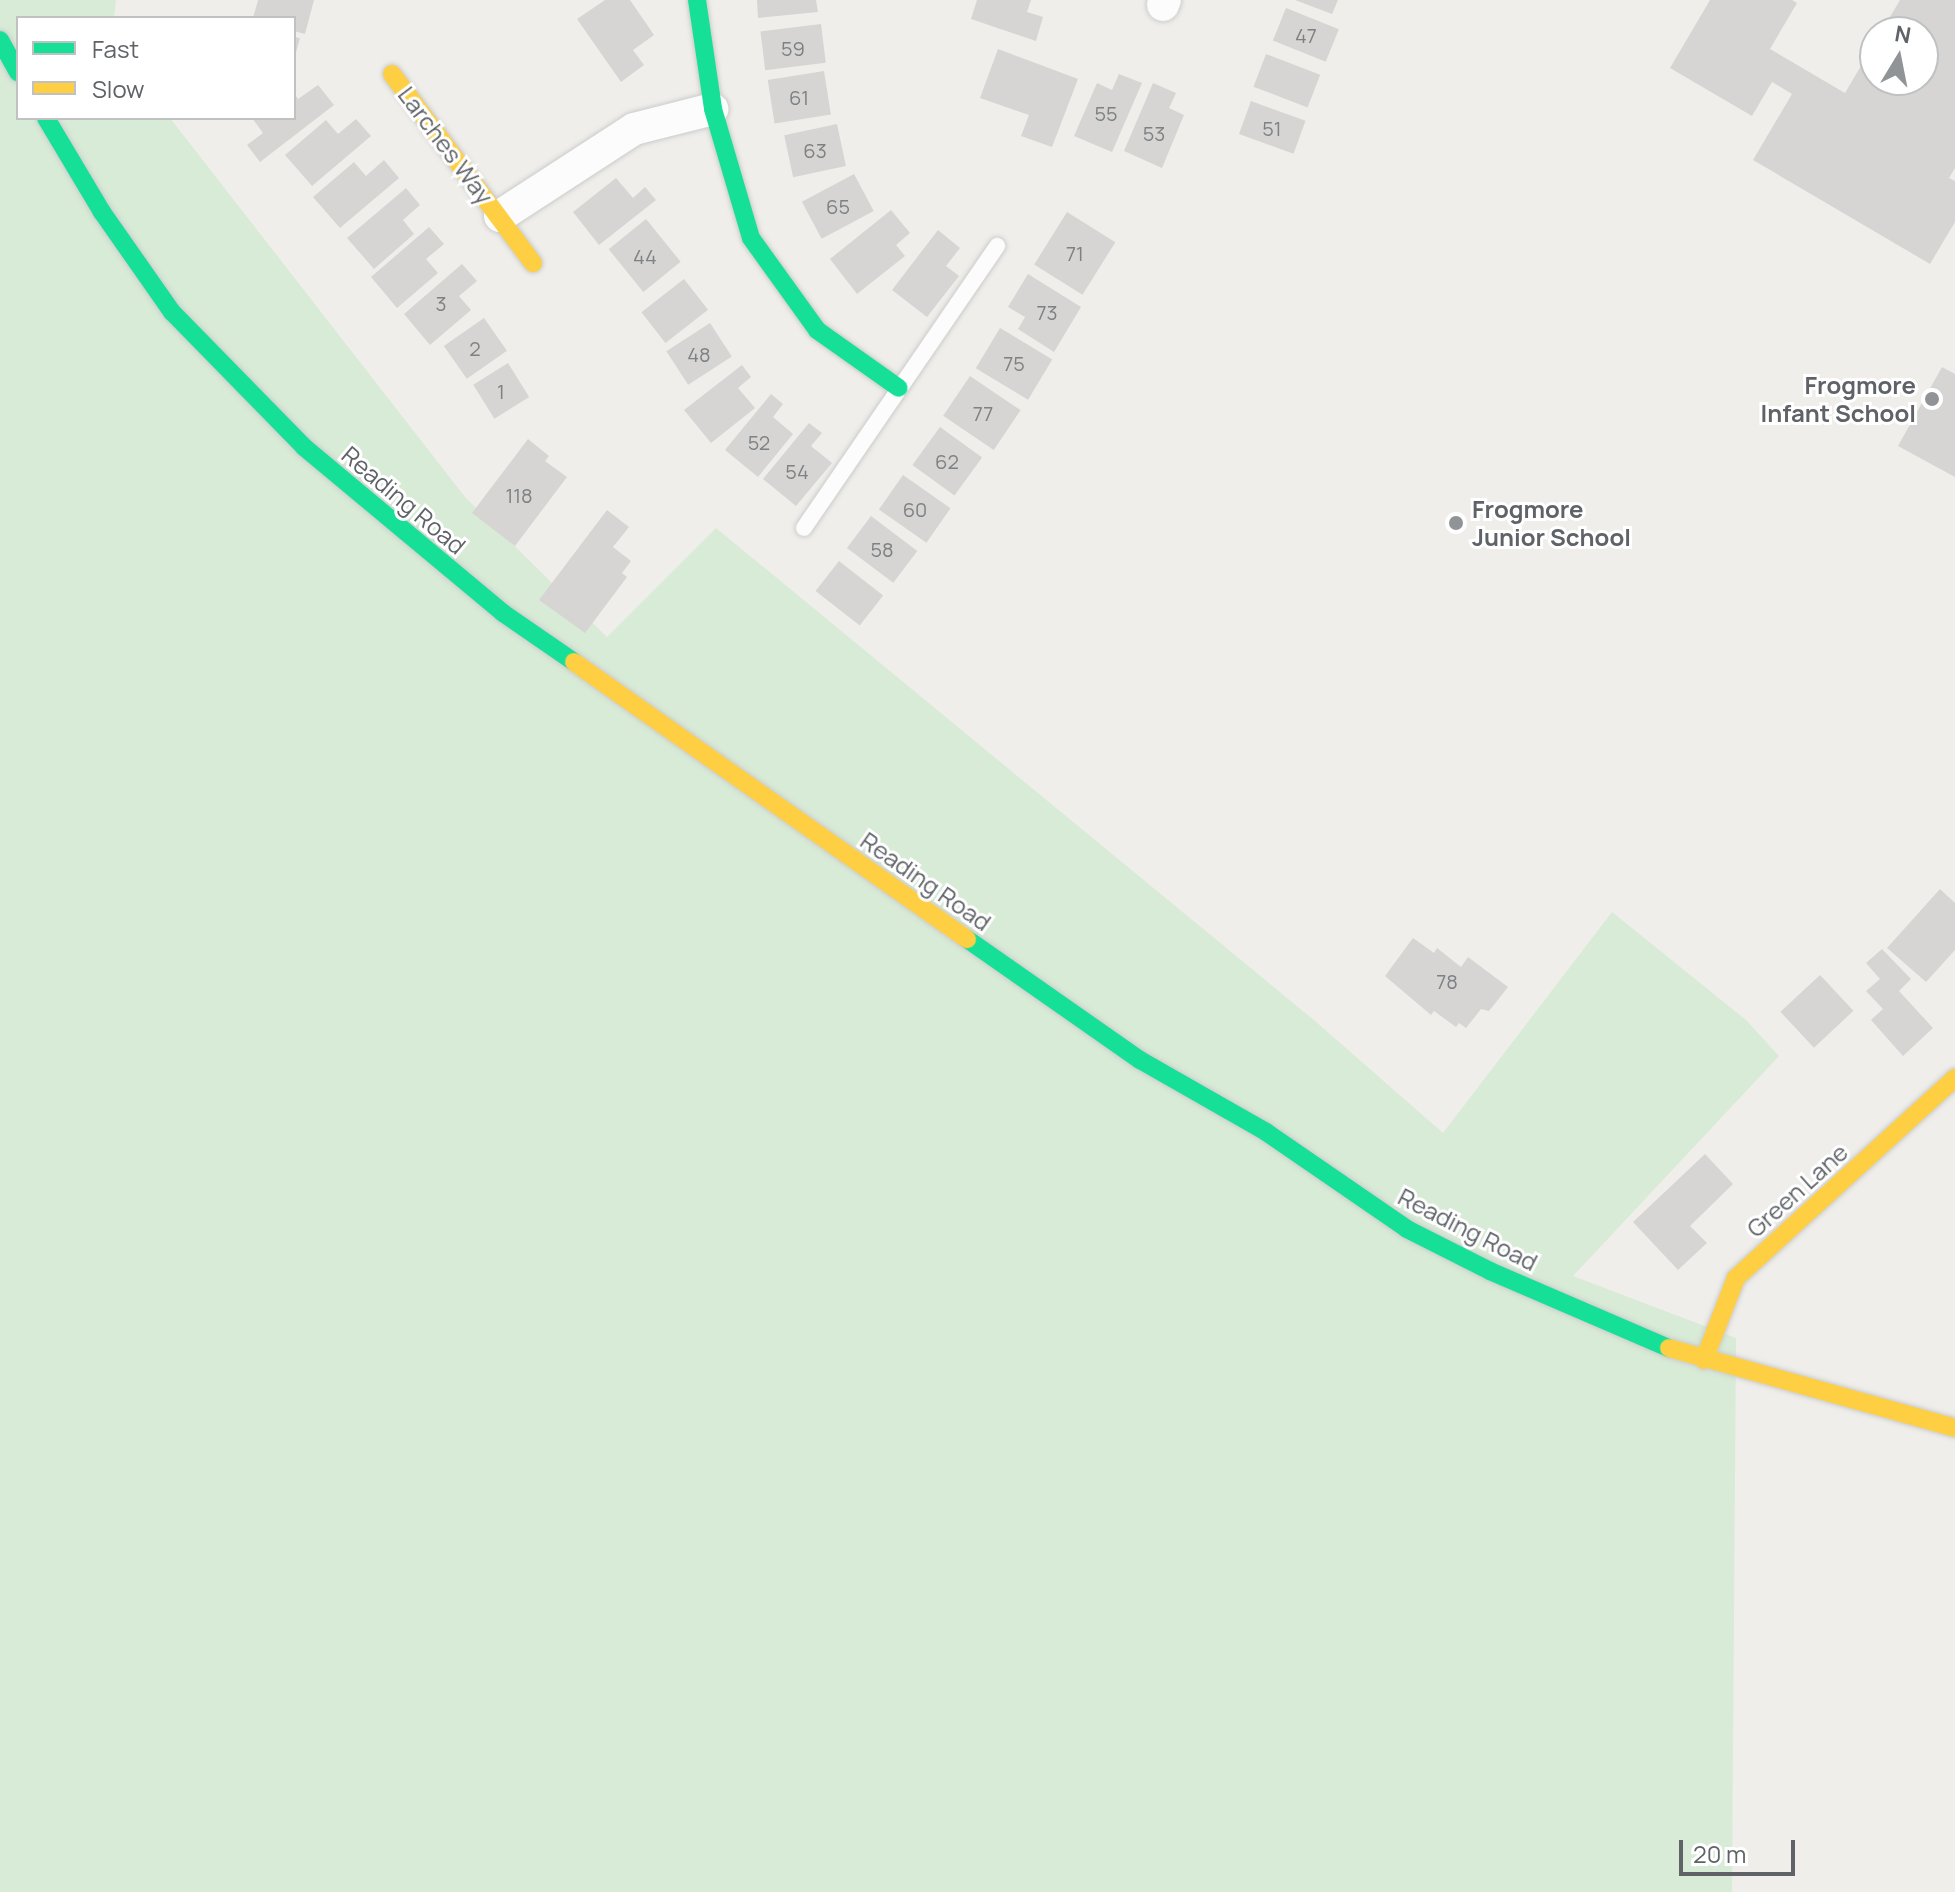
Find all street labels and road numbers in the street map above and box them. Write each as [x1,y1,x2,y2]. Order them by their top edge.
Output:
street label: Larches Way [392,81,500,209]
street label: Reading Road [336,440,472,560]
street label: Reading Road [855,826,997,936]
street label: Green Lane [1741,1137,1853,1243]
street label: Reading Road [1394,1182,1542,1276]

